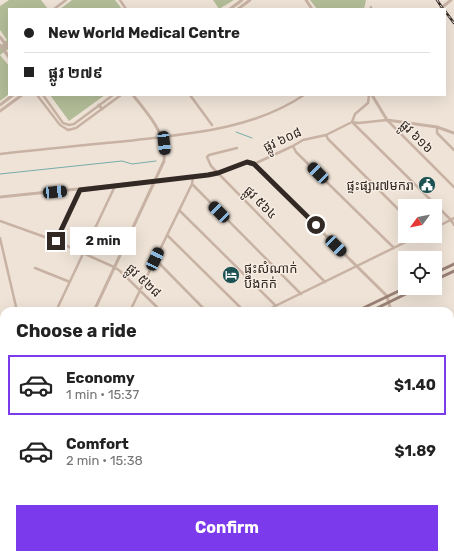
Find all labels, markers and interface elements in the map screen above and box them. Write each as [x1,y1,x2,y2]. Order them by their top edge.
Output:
text: New World Medical Centre [48,24,240,42]
text: ផ្លូវ ២៧៩ [48,64,103,82]
street label: ផ្លូវ ៦១៦ [394,117,436,159]
street label: ផ្លូវ ៦០៨ [261,124,305,158]
car [157,130,171,156]
car [305,160,331,186]
public building icon: ផ្ទះផ្សារ៧មករា [417,175,437,195]
place label: ផ្ទះផ្សារ៧មករា [346,178,414,194]
street label: ផ្លូវ ៥៦៤ [238,183,280,225]
car [43,185,67,199]
car [206,199,232,225]
north arrow [398,199,442,243]
map controls [398,199,442,295]
route start [307,216,325,234]
callout: 2 min [70,227,136,255]
route end [47,232,65,250]
text: 2 min [85,233,121,248]
car [323,233,349,259]
car [144,246,166,272]
button: locate [398,251,442,295]
street label: ផ្លូវ ៥២៨ [121,261,164,303]
place label: ផ្ទះសំណាក់ បឹងកក់ [244,261,297,291]
hotel icon: ផ្ទះសំណាក់ បឹងកក់ [221,265,241,285]
text: Choose a ride [16,320,137,342]
icon: car [18,367,54,403]
text: Economy [66,369,135,387]
text: $1.40 [394,376,436,394]
text: 1 min · 15:37 [66,387,139,402]
icon: car [18,433,54,469]
text: Comfort [66,435,129,453]
text: $1.89 [395,442,436,460]
text: 2 min · 15:38 [66,453,143,468]
button: Confirm [16,505,438,551]

